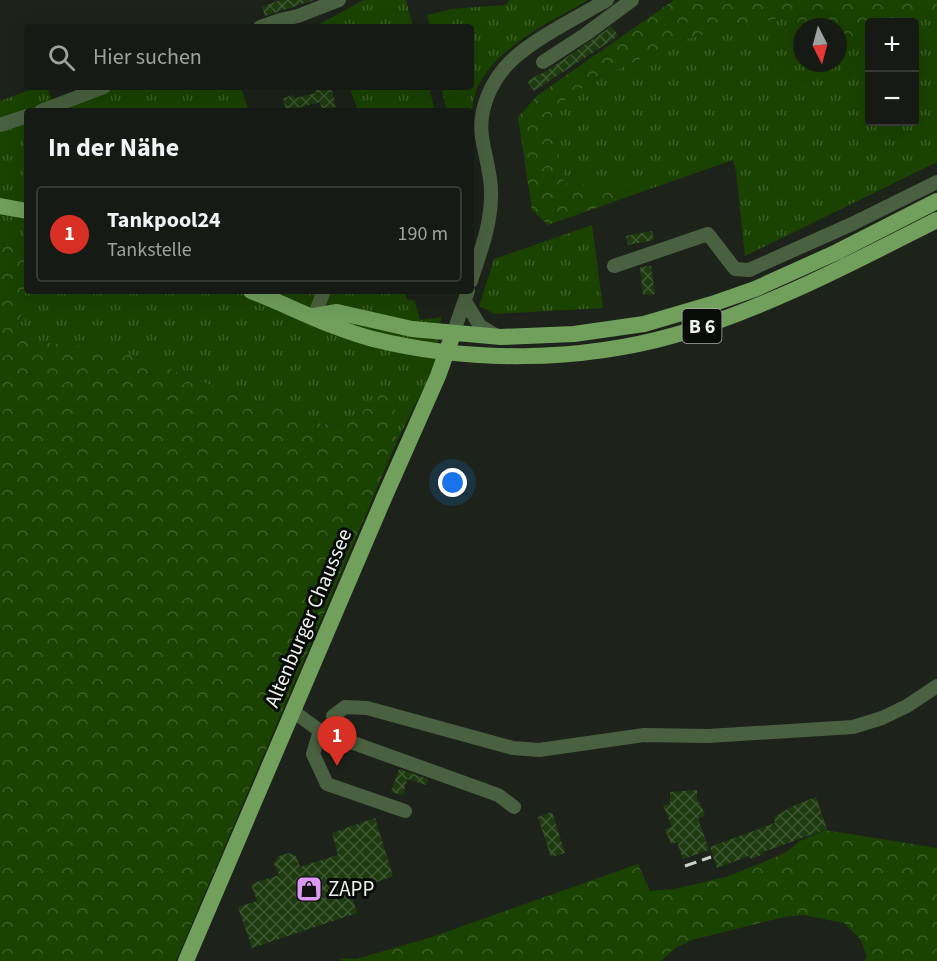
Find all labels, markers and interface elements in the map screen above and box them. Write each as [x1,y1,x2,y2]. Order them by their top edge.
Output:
north arrow [793,18,847,72]
map controls [865,18,919,126]
button: + [865,18,919,72]
search box [24,24,474,90]
icon: search [45,41,78,74]
text: Hier suchen [93,41,202,73]
button: − [865,72,919,126]
text: In der Nähe [48,129,179,166]
text: Tankpool24 [107,204,221,236]
text: 1 [64,220,75,248]
text: 190 m [398,220,448,248]
text: Tankstelle [107,236,192,264]
road number: B 6 [682,309,722,343]
your location [438,468,467,497]
street label: Altenburger Chaussee [257,524,359,712]
pin: 1 [318,716,356,766]
shop icon: ZAPP [294,874,324,904]
place label: ZAPP [328,874,374,904]

